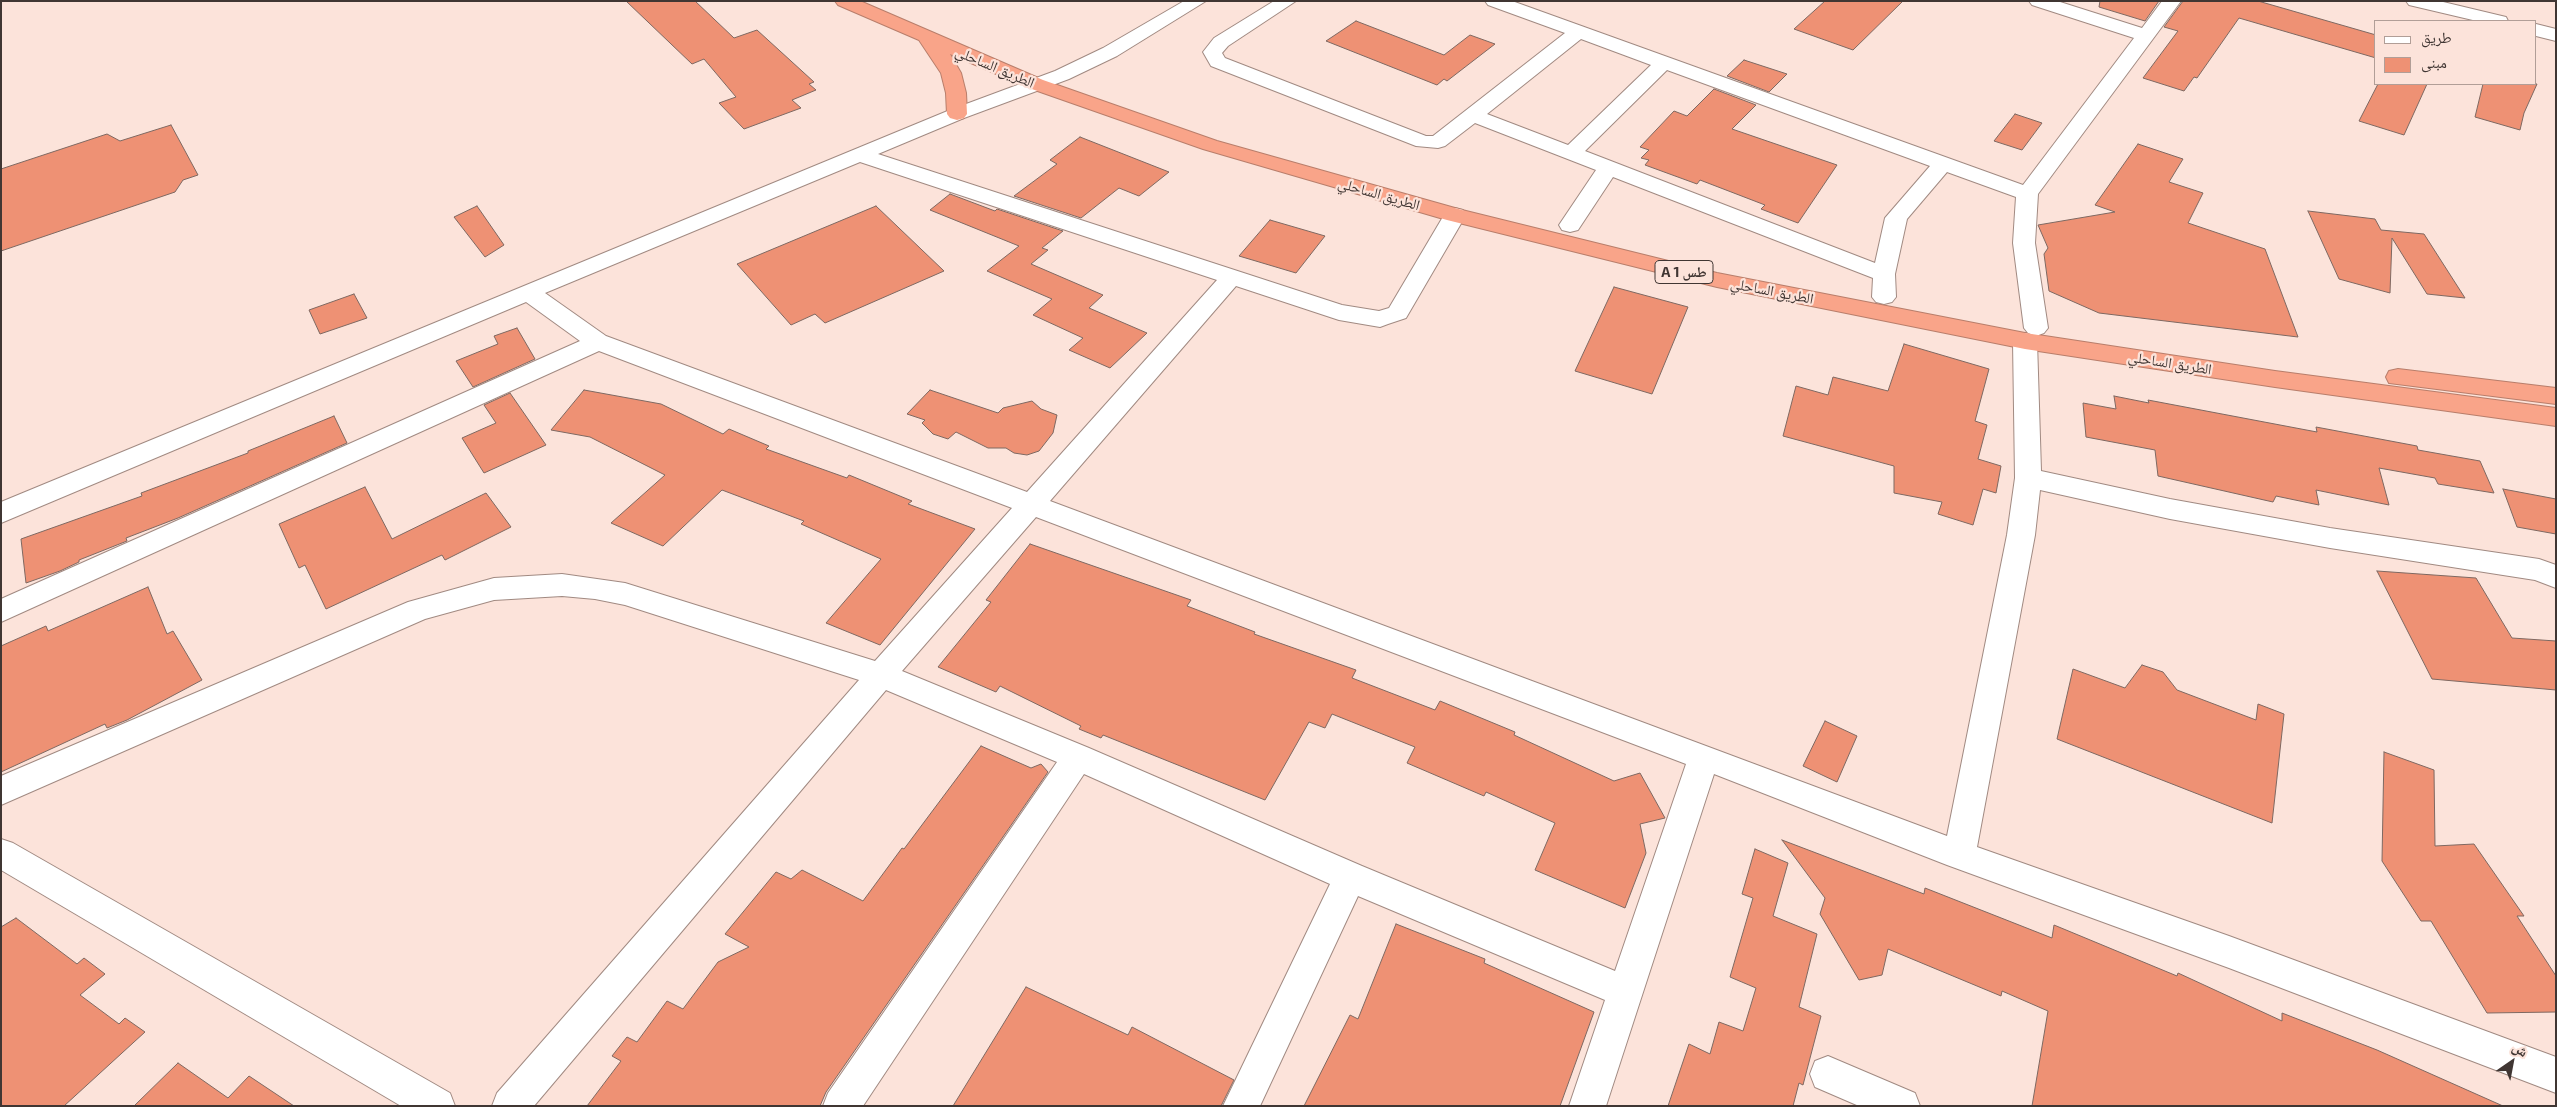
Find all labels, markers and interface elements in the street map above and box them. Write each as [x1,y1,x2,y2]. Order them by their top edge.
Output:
legend [2374,20,2537,85]
text: طريق [2421,28,2452,46]
street label: الطريق الساحلي [953,42,1037,92]
text: مبنى [2421,53,2447,71]
street label: الطريق الساحلي [1336,174,1422,214]
road number: A 1 طس [1655,260,1713,284]
street label: الطريق الساحلي [1729,274,1815,308]
street label: الطريق الساحلي [2127,348,2213,378]
north arrow [2487,1037,2537,1087]
text: ش [2510,1038,2531,1060]

